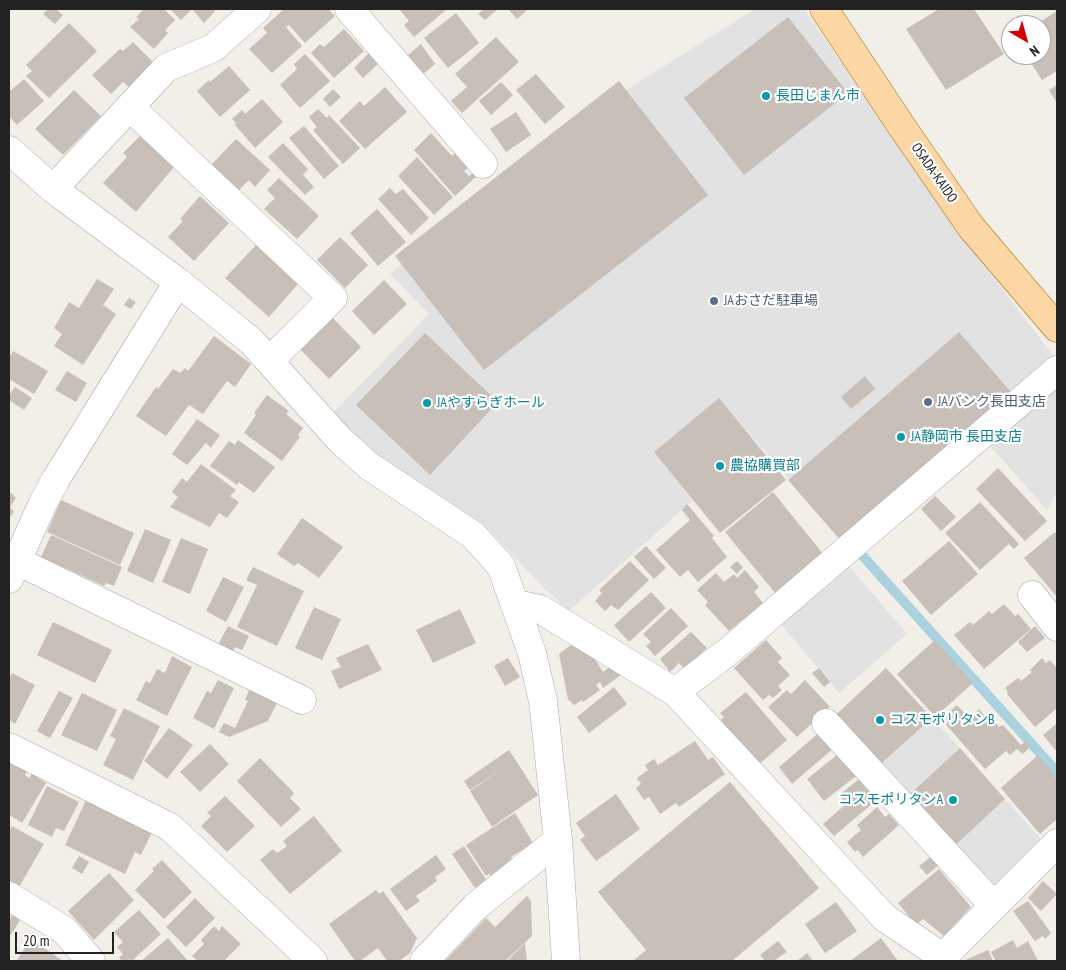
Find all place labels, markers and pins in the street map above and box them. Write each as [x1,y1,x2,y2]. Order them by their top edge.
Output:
place label: 長田じまん市 [776,88,860,104]
marker: 長田じまん市 [760,90,772,102]
place label: JAおさだ駐車場 [724,293,818,309]
marker: JAおさだ駐車場 [708,295,720,307]
place label: JAバンク長田支店 [938,394,1046,410]
place label: JAやすらぎホール [437,395,545,411]
marker: JAバンク長田支店 [922,396,934,408]
marker: JAやすらぎホール [421,397,433,409]
place label: JA静岡市 長田支店 [911,429,1022,445]
marker: JA静岡市 長田支店 [895,431,907,443]
place label: 農協購買部 [730,458,800,474]
marker: 農協購買部 [714,460,726,472]
place label: コスモポリタンB [890,712,995,728]
marker: コスモポリタンB [874,714,886,726]
place label: コスモポリタンA [838,792,943,808]
marker: コスモポリタンA [947,794,959,806]

